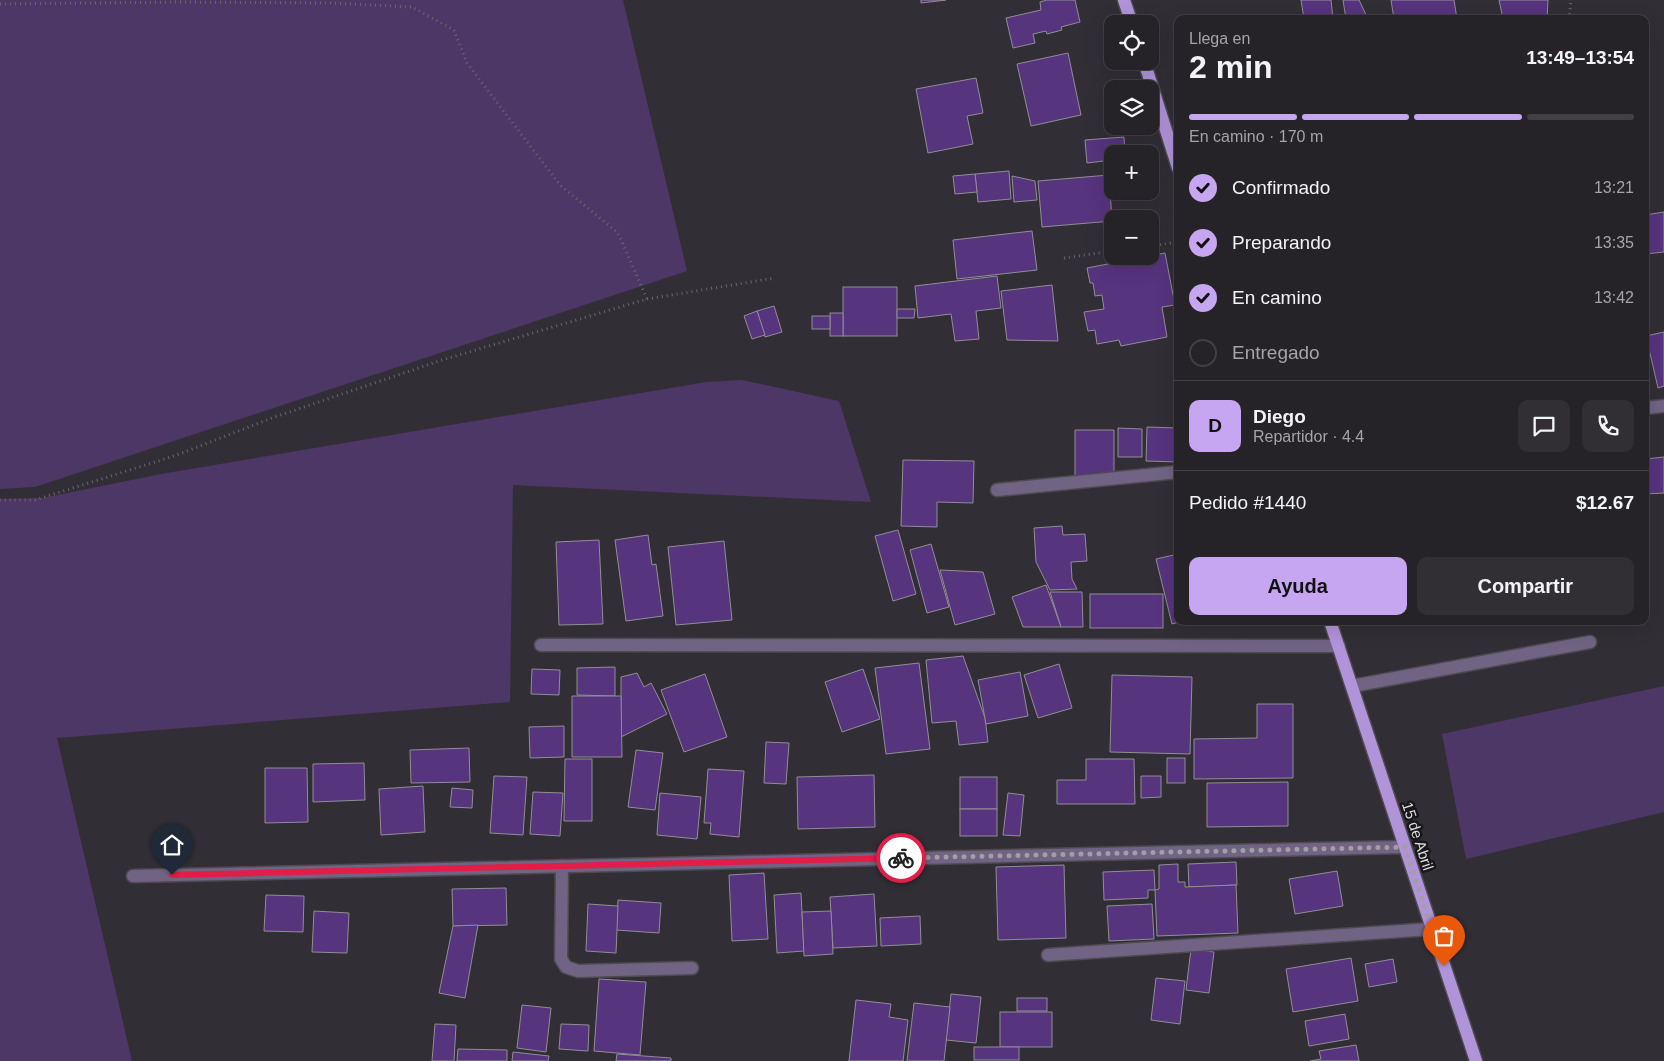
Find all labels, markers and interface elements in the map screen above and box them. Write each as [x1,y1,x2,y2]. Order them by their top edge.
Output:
map controls [1104,15,1159,265]
button: locate [1104,15,1159,70]
text: Llega en [1189,30,1250,47]
text: 13:49–13:54 [1526,47,1634,68]
text: 2 min [1189,49,1273,85]
button: layers [1104,80,1159,135]
text: En camino · 170 m [1189,128,1323,145]
button: + [1104,145,1159,200]
icon: check [1189,174,1217,202]
text: Confirmado [1232,177,1330,198]
text: 13:21 [1594,179,1634,196]
button: − [1104,210,1159,265]
icon: check [1189,229,1217,257]
text: Preparando [1232,232,1331,253]
text: 13:35 [1594,234,1634,251]
icon: check [1189,284,1217,312]
text: En camino [1232,287,1322,308]
text: 13:42 [1594,289,1634,306]
text: Entregado [1232,342,1320,363]
button: chat [1518,400,1570,452]
button: phone [1582,400,1634,452]
text: Diego [1253,406,1306,427]
text: D [1208,415,1222,436]
text: Repartidor · 4.4 [1253,428,1364,445]
text: Pedido #1440 [1189,492,1306,513]
text: $12.67 [1576,492,1634,513]
button: Ayuda [1189,557,1407,615]
button: Compartir [1417,557,1634,615]
street label: 15 de Abril [1399,800,1437,872]
pin [151,824,193,875]
icon: home [158,831,186,859]
courier [876,833,926,883]
icon: bike [887,844,915,872]
pin [1423,915,1465,966]
icon: bag [1430,922,1458,950]

